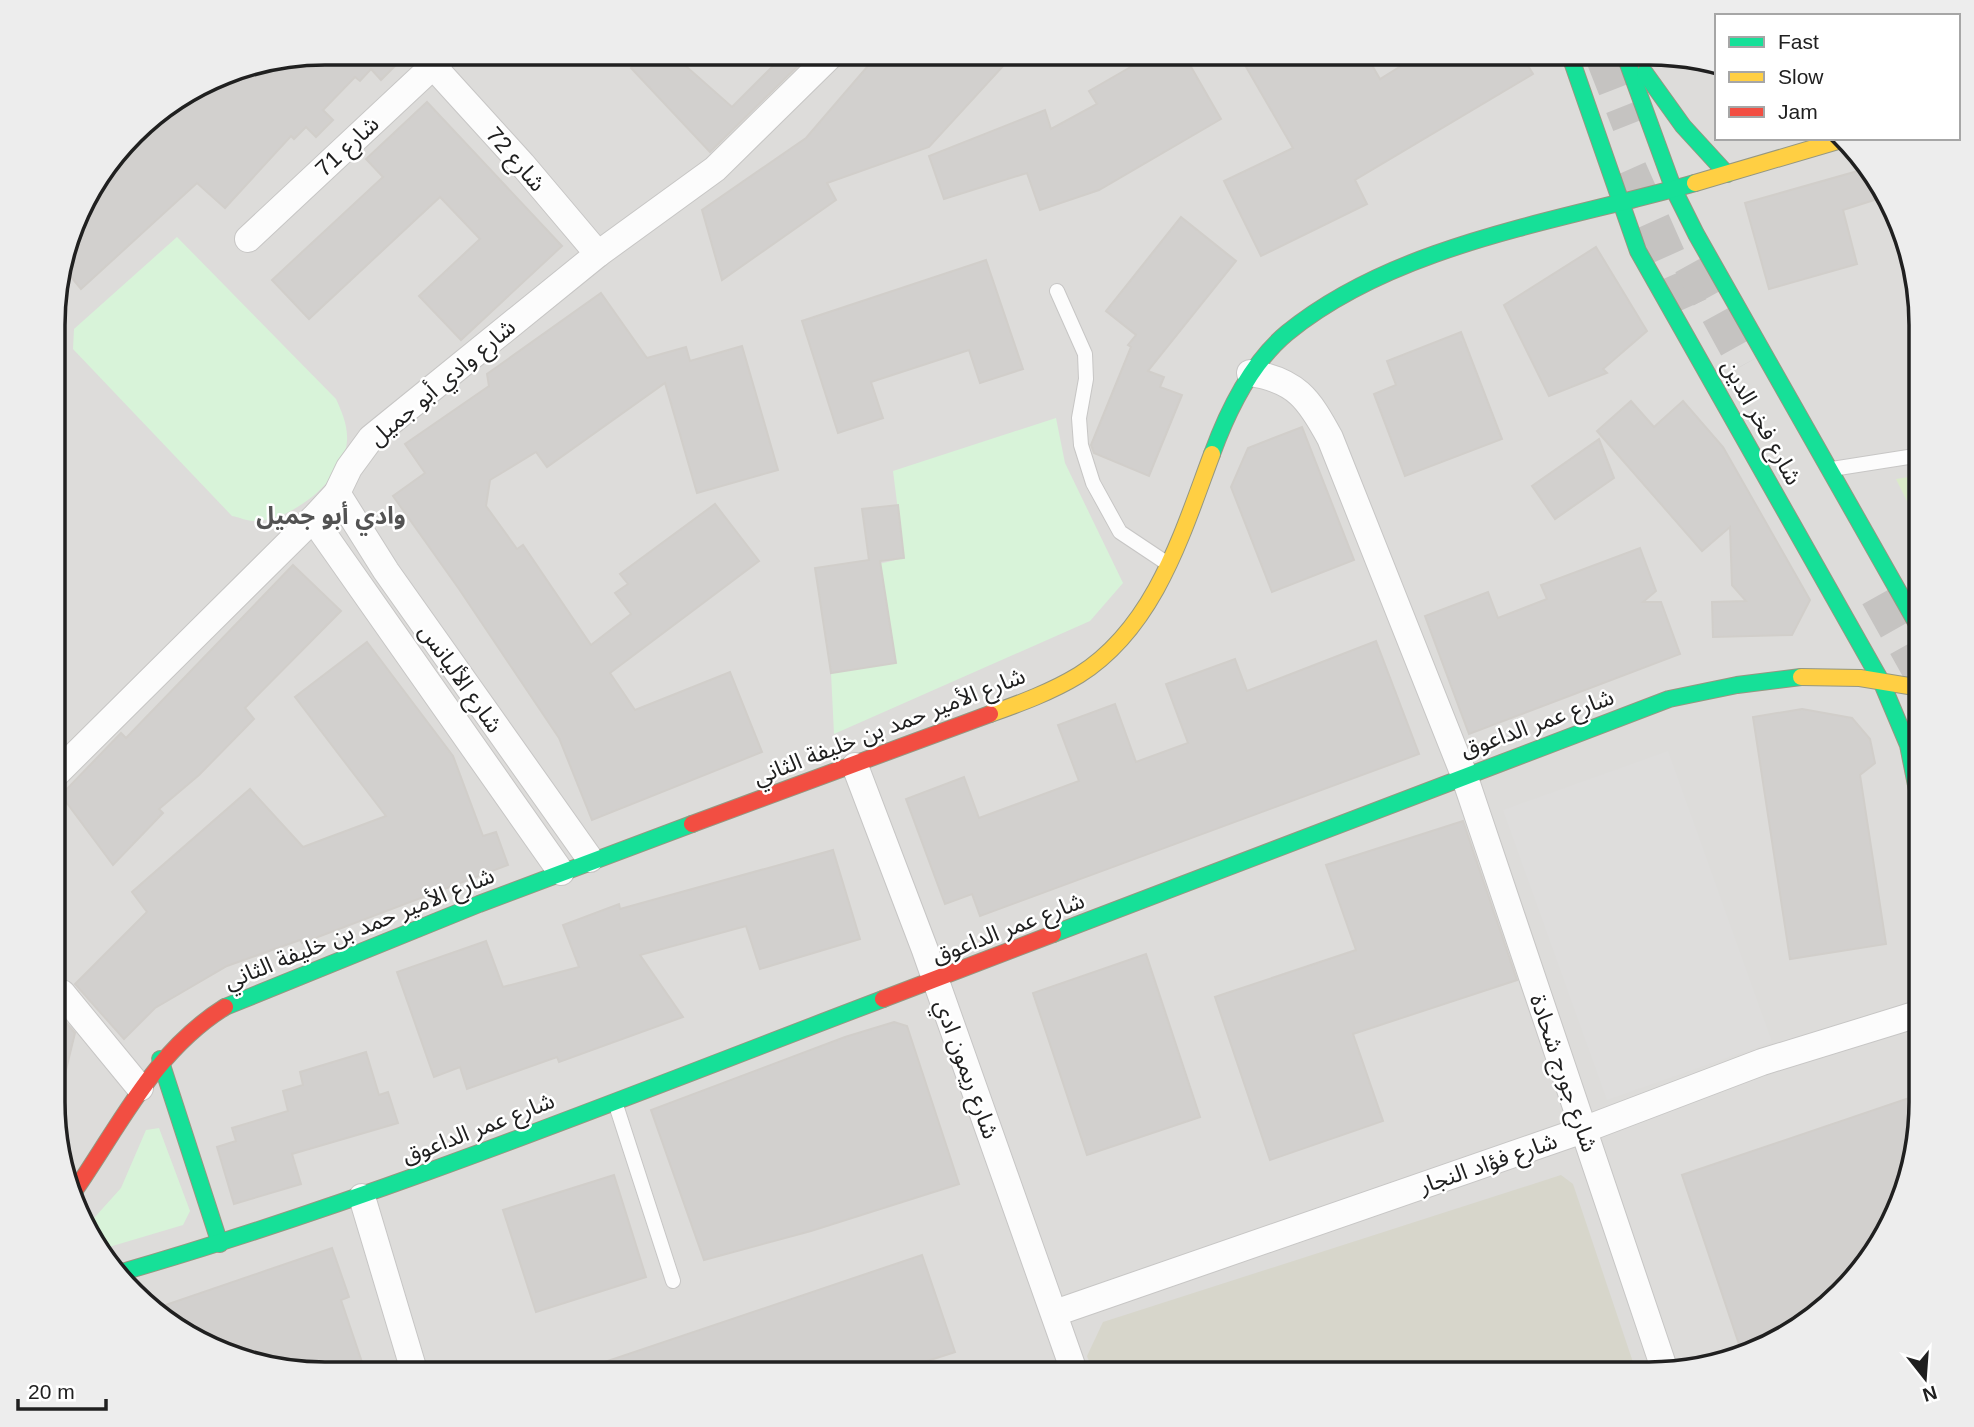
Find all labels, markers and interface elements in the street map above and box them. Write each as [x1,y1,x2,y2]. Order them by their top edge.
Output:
legend [1715,14,1960,140]
text: Fast [1778,30,1819,53]
text: Slow [1778,65,1824,88]
text: Jam [1778,100,1818,123]
street label: شارع 71 [310,110,387,185]
street label: شارع 72 [478,121,551,199]
street label: شارع وادي أبو جميل [363,313,523,454]
street label: شارع فخر الدين [1713,355,1807,491]
district label: وادي أبو جميل [256,501,406,536]
street label: شارع الأليانس [411,619,508,740]
street label: شارع الأمير حمد بن خليفة الثاني [749,662,1030,794]
street label: شارع عمر الداعوق [1457,683,1618,767]
street label: شارع الأمير حمد بن خليفة الثاني [220,862,499,998]
street label: شارع عمر الداعوق [928,887,1089,973]
street label: شارع جورج شحادة [1521,991,1603,1156]
street label: شارع ريمون ادي [926,996,1004,1144]
street label: شارع عمر الداعوق [398,1087,559,1173]
street label: شارع فؤاد النجار [1415,1127,1562,1203]
north arrow [1890,1343,1960,1413]
scale bar [18,1368,105,1412]
text: 20 m [28,1380,75,1403]
text: N [1920,1382,1939,1406]

